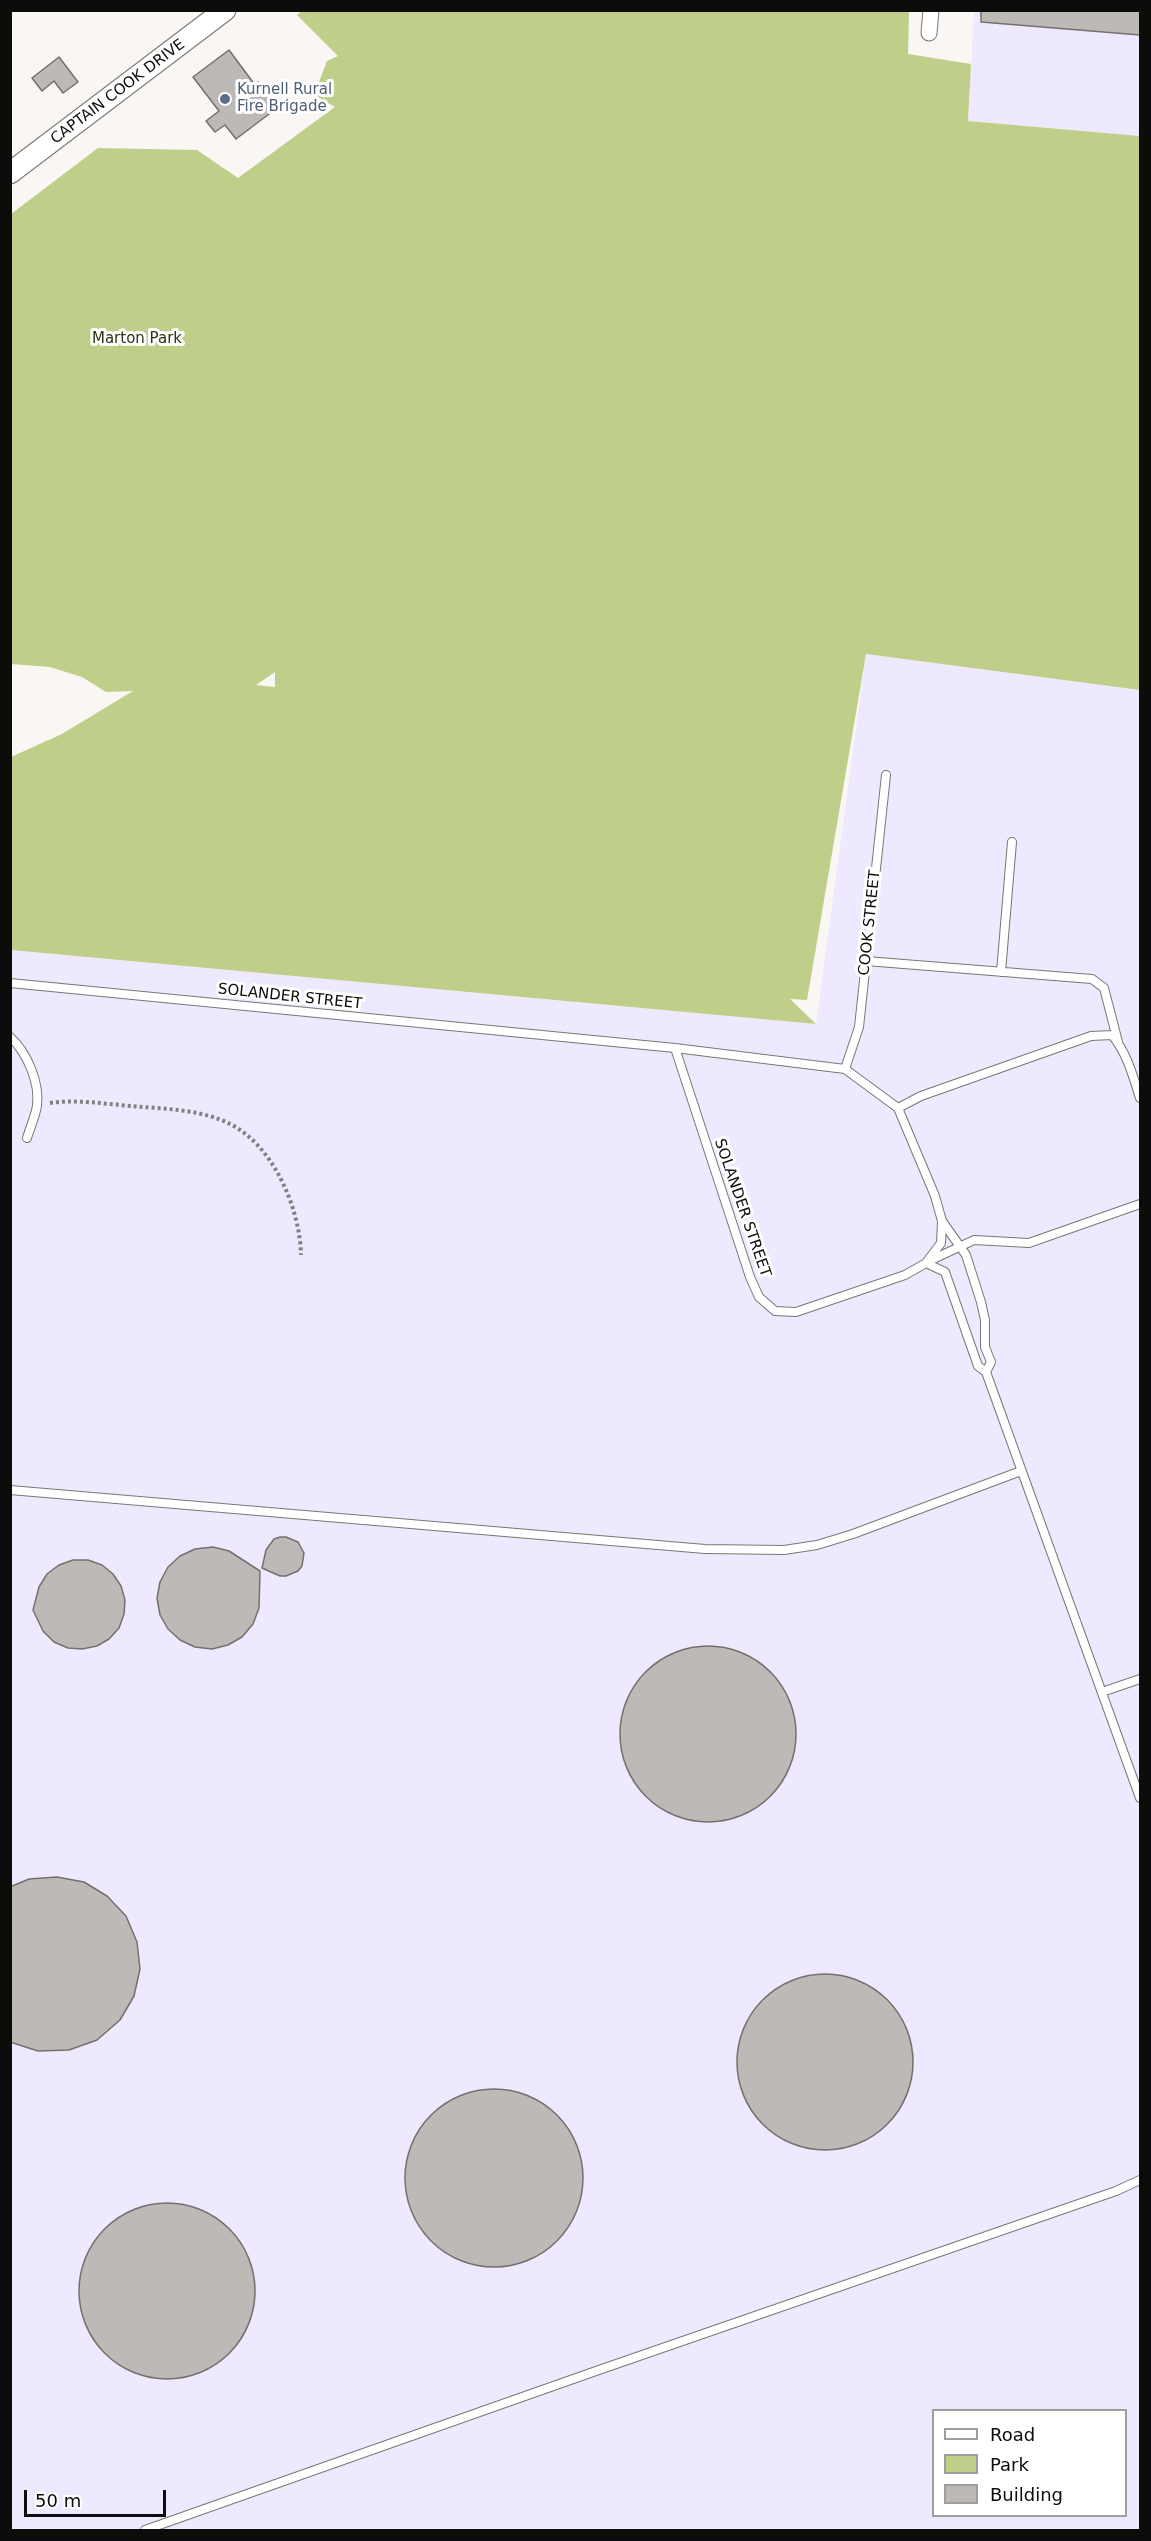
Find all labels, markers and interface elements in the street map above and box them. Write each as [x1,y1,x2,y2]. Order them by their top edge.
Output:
street label: CAPTAIN COOK DRIVE [47,36,189,148]
place label: Kurnell Rural Fire Brigade [237,81,332,116]
marker: Kurnell Rural Fire Brigade [218,92,232,106]
park label: Marton Park [92,330,182,348]
street label: COOK STREET [856,869,884,977]
street label: SOLANDER STREET [217,980,363,1014]
street label: SOLANDER STREET [710,1137,774,1279]
legend [932,2409,1127,2517]
text: Road [990,2424,1035,2445]
text: Park [990,2454,1029,2475]
scale bar [27,2478,170,2516]
text: Building [990,2484,1063,2505]
text: 50 m [35,2490,81,2511]

